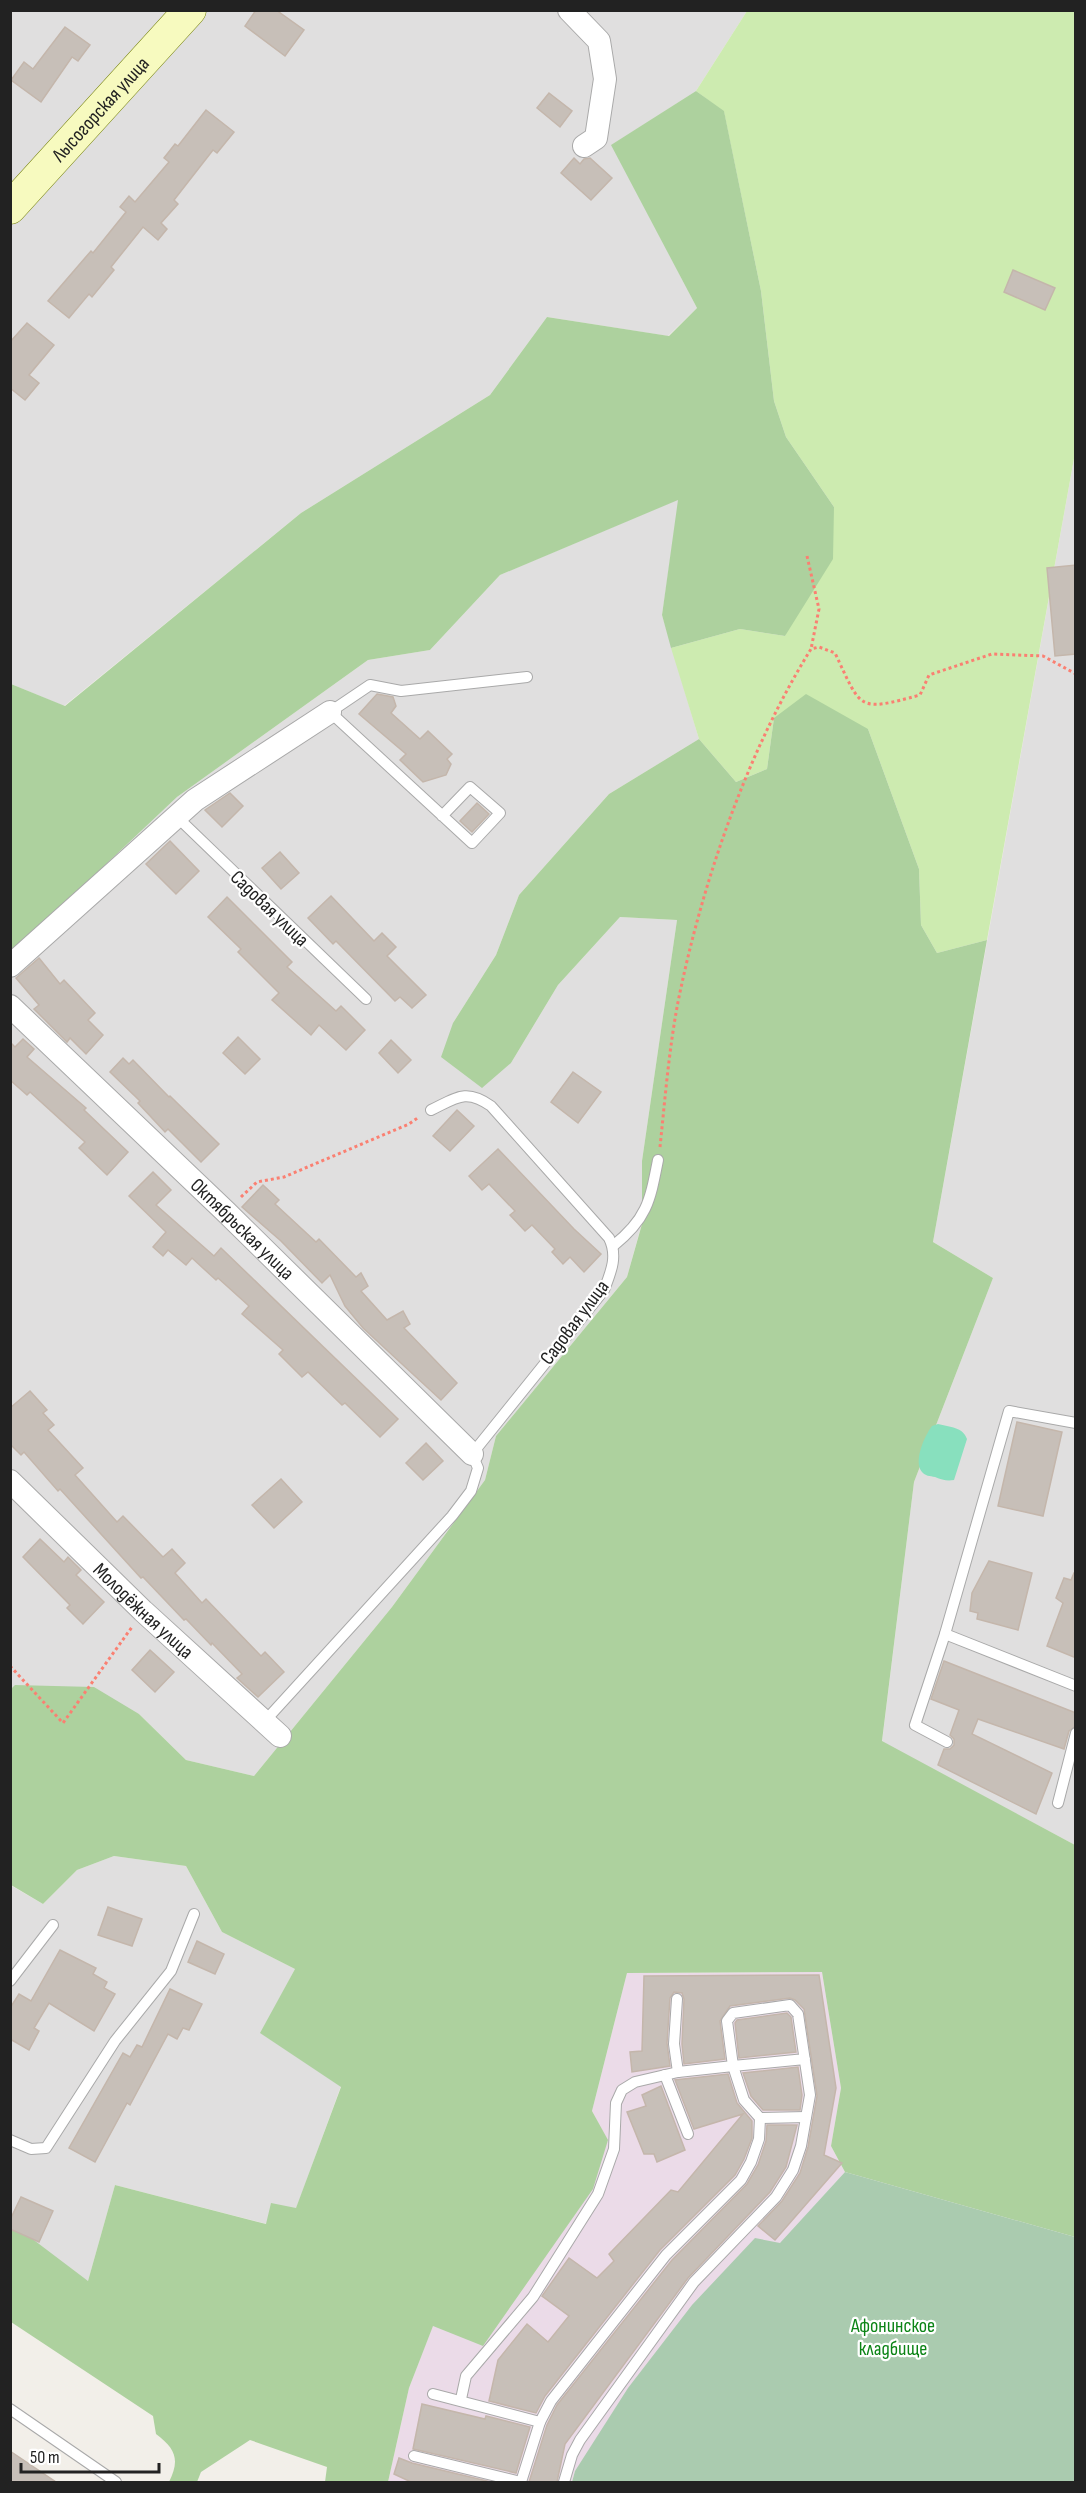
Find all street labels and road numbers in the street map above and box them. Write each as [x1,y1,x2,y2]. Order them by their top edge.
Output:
street label: Лысогорская улица [46,52,155,168]
street label: Садовая улица [225,865,314,952]
street label: Октябрьская улица [185,1173,299,1285]
street label: Садовая улица [535,1276,614,1370]
street label: Молодёжная улица [88,1558,198,1664]

